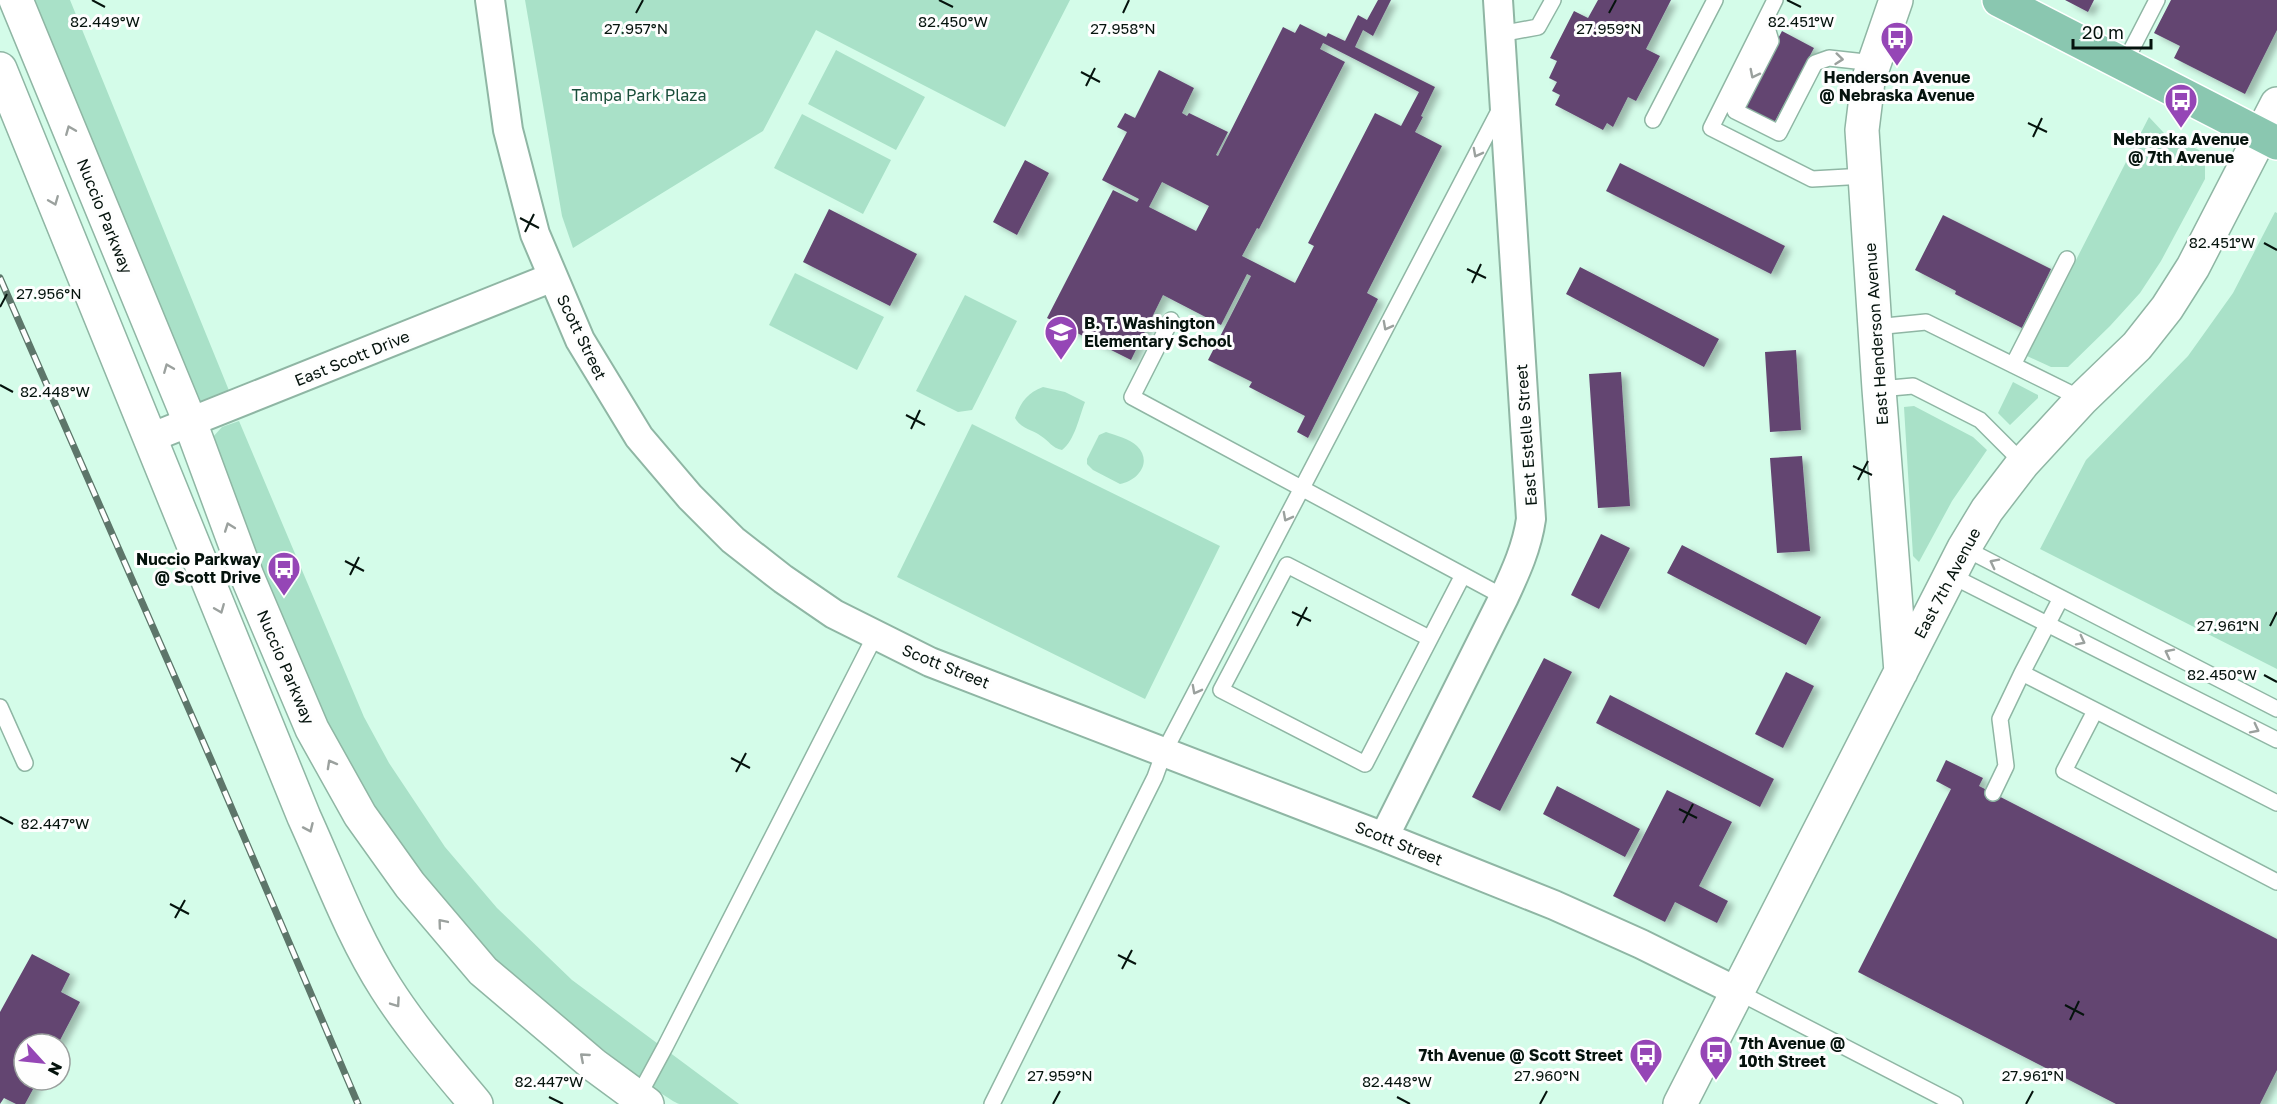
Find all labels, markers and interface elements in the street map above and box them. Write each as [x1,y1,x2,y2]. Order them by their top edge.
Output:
text: 82.449°W [70,12,140,30]
text: 82.450°W [918,12,988,30]
text: 82.451°W [1768,12,1834,30]
scale bar [2073,12,2151,50]
text: 27.957°N [604,19,668,37]
text: 27.958°N [1090,19,1156,37]
text: 27.959°N [1576,19,1642,37]
bus stop icon: Henderson Avenue @ Nebraska Avenue [1879,20,1915,67]
text: 20 m [2082,21,2124,43]
one-way arrow [1835,52,1844,65]
place label: Henderson Avenue @ Nebraska Avenue [1819,67,1975,105]
one-way arrow [1750,68,1761,79]
bus stop icon: Nebraska Avenue @ 7th Avenue [2163,82,2199,129]
park label: Tampa Park Plaza [571,85,707,105]
one-way arrow [65,125,77,136]
place label: Nebraska Avenue @ 7th Avenue [2113,129,2249,167]
one-way arrow [1473,147,1485,158]
street label: Nuccio Parkway [73,156,137,276]
one-way arrow [47,194,59,205]
text: 82.451°W [2189,233,2255,251]
street label: East Henderson Avenue [1860,242,1892,426]
text: 27.956°N [16,284,82,302]
street label: Scott Street [553,291,611,383]
place label: B. T. Washington Elementary School [1084,313,1233,351]
school or university icon: B. T. Washington Elementary School [1043,314,1079,361]
one-way arrow [1383,320,1394,330]
street label: East Scott Drive [292,326,412,390]
one-way arrow [163,363,175,374]
street label: East Estelle Street [1511,363,1541,507]
text: 82.448°W [20,382,90,400]
one-way arrow [1283,511,1294,522]
one-way arrow [223,522,236,533]
street label: East 7th Avenue [1909,524,1985,642]
place label: Nuccio Parkway @ Scott Drive [136,549,261,587]
bus stop icon: Nuccio Parkway @ Scott Drive [266,550,302,597]
one-way arrow [1989,559,2000,571]
one-way arrow [213,603,225,614]
street label: Nuccio Parkway [253,607,319,727]
text: 27.961°N [2197,616,2259,634]
one-way arrow [2075,634,2086,646]
street label: Scott Street [899,639,993,693]
one-way arrow [2164,649,2175,661]
text: 82.450°W [2187,665,2257,683]
one-way arrow [1192,684,1203,694]
one-way arrow [2249,722,2260,733]
one-way arrow [327,759,338,770]
text: 82.447°W [21,814,89,832]
street label: Scott Street [1352,816,1446,870]
one-way arrow [302,822,314,833]
one-way arrow [438,919,449,930]
one-way arrow [389,996,400,1007]
north arrow [12,1032,72,1092]
place label: 7th Avenue @ 10th Street [1739,1033,1845,1071]
bus stop icon: 7th Avenue @ 10th Street [1698,1034,1734,1081]
bus stop icon: 7th Avenue @ Scott Street [1628,1037,1664,1084]
place label: 7th Avenue @ Scott Street [1419,1045,1623,1065]
one-way arrow [580,1053,591,1064]
text: N [44,1059,67,1079]
text: 27.959°N [1027,1066,1093,1084]
text: 27.960°N [1514,1066,1580,1084]
text: 27.961°N [2002,1066,2064,1084]
text: 82.447°W [515,1072,583,1090]
text: 82.448°W [1362,1072,1432,1090]

